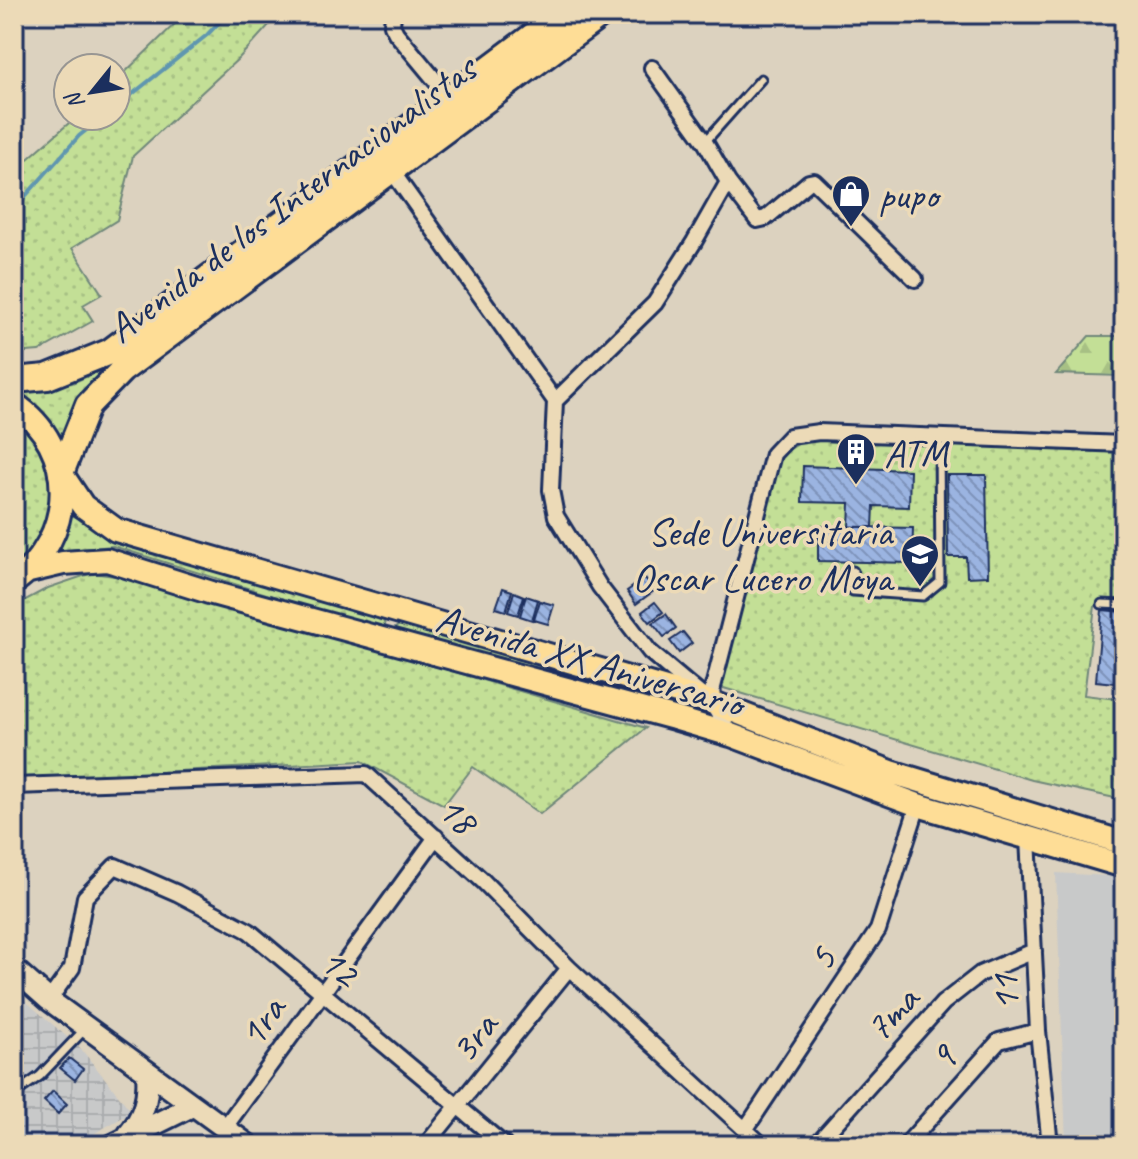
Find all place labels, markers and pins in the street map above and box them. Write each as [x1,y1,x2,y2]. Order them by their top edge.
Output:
place label: pupo [879,170,942,220]
shop icon: pupo [830,173,872,228]
place label: ATM [884,428,951,478]
building icon: ATM [835,431,877,486]
place label: Sede Universitaria Oscar Lucero Moya [632,507,896,603]
school or university icon: Sede Universitaria Oscar Lucero Moya [899,533,941,588]

